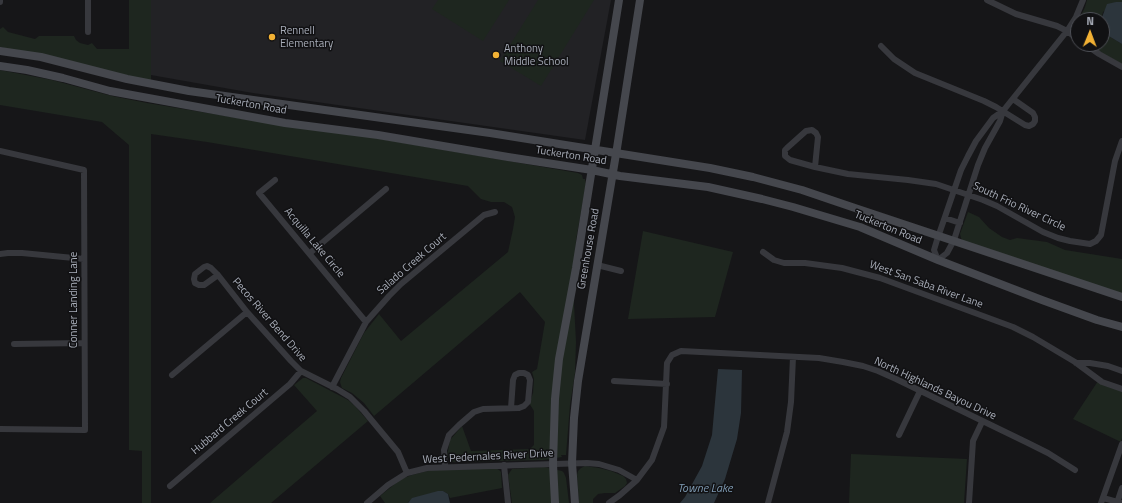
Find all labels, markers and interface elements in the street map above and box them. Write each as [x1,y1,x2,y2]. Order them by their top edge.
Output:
north arrow [1070,12,1110,52]
text: N [1086,13,1094,29]
place label: Rennell Elementary [280,24,333,50]
marker: Rennell Elementary [267,32,277,42]
place label: Anthony Middle School [504,42,569,68]
marker: Anthony Middle School [491,50,501,60]
street label: Tuckerton Road [215,92,287,118]
street label: Tuckerton Road [535,144,607,168]
street label: South Frio River Circle [970,180,1068,234]
street label: Acquilla Lake Circle [281,205,347,281]
street label: Greenhouse Road [575,208,603,290]
street label: Tuckerton Road [852,208,924,248]
street label: Salado Creek Court [375,230,449,298]
street label: Conner Landing Lane [67,252,81,348]
street label: West San Saba River Lane [867,258,985,312]
street label: Pecos River Bend Drive [229,275,309,365]
street label: North Highlands Bayou Drive [872,355,998,423]
street label: Hubbard Creek Court [189,386,271,458]
street label: West Pedernales River Drive [422,447,554,467]
water label: Towne Lake [677,482,733,496]

